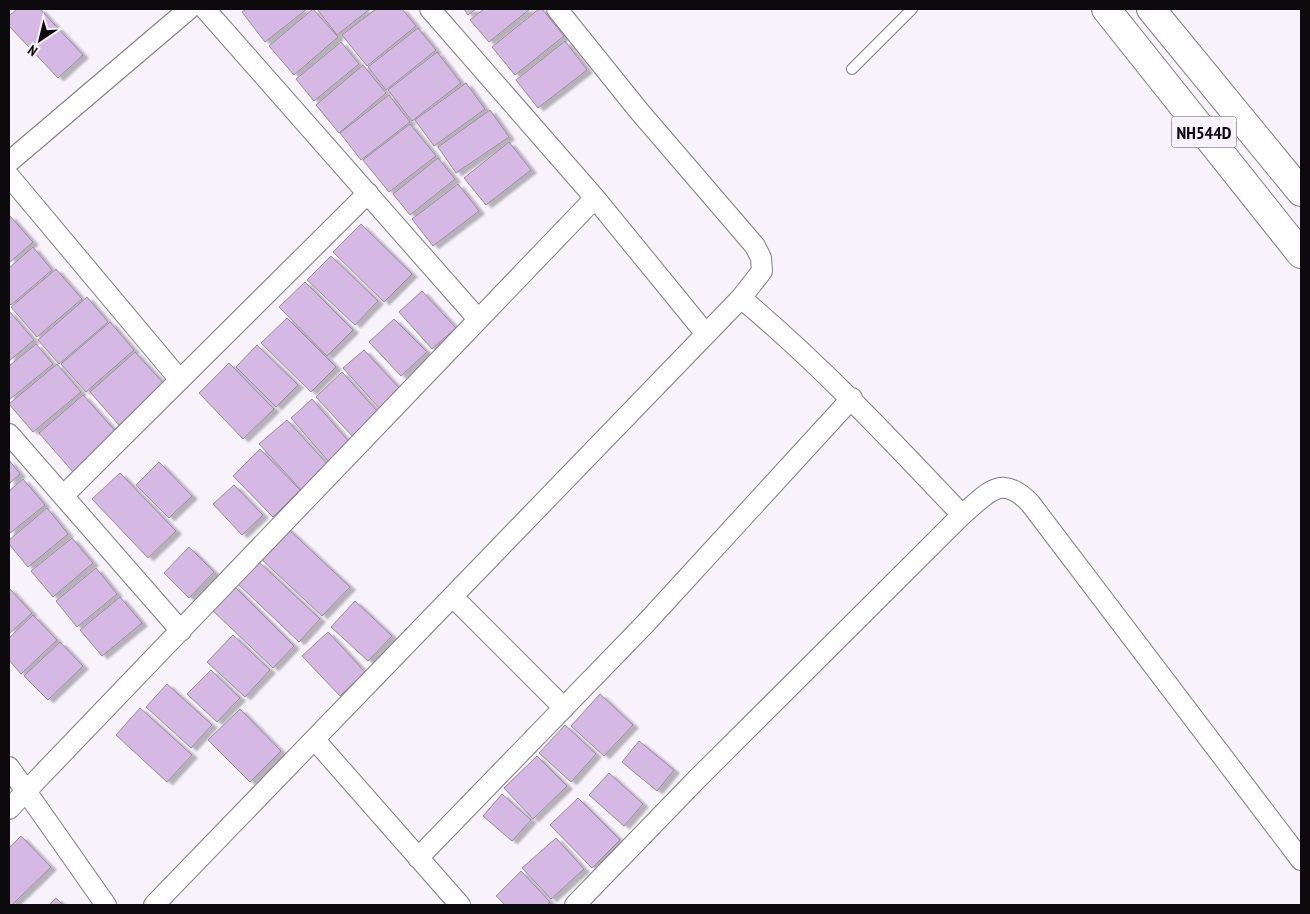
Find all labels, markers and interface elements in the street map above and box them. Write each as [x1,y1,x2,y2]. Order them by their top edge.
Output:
north arrow [15,15,65,65]
text: N [24,41,41,60]
road number: NH544D [1172,116,1236,148]

